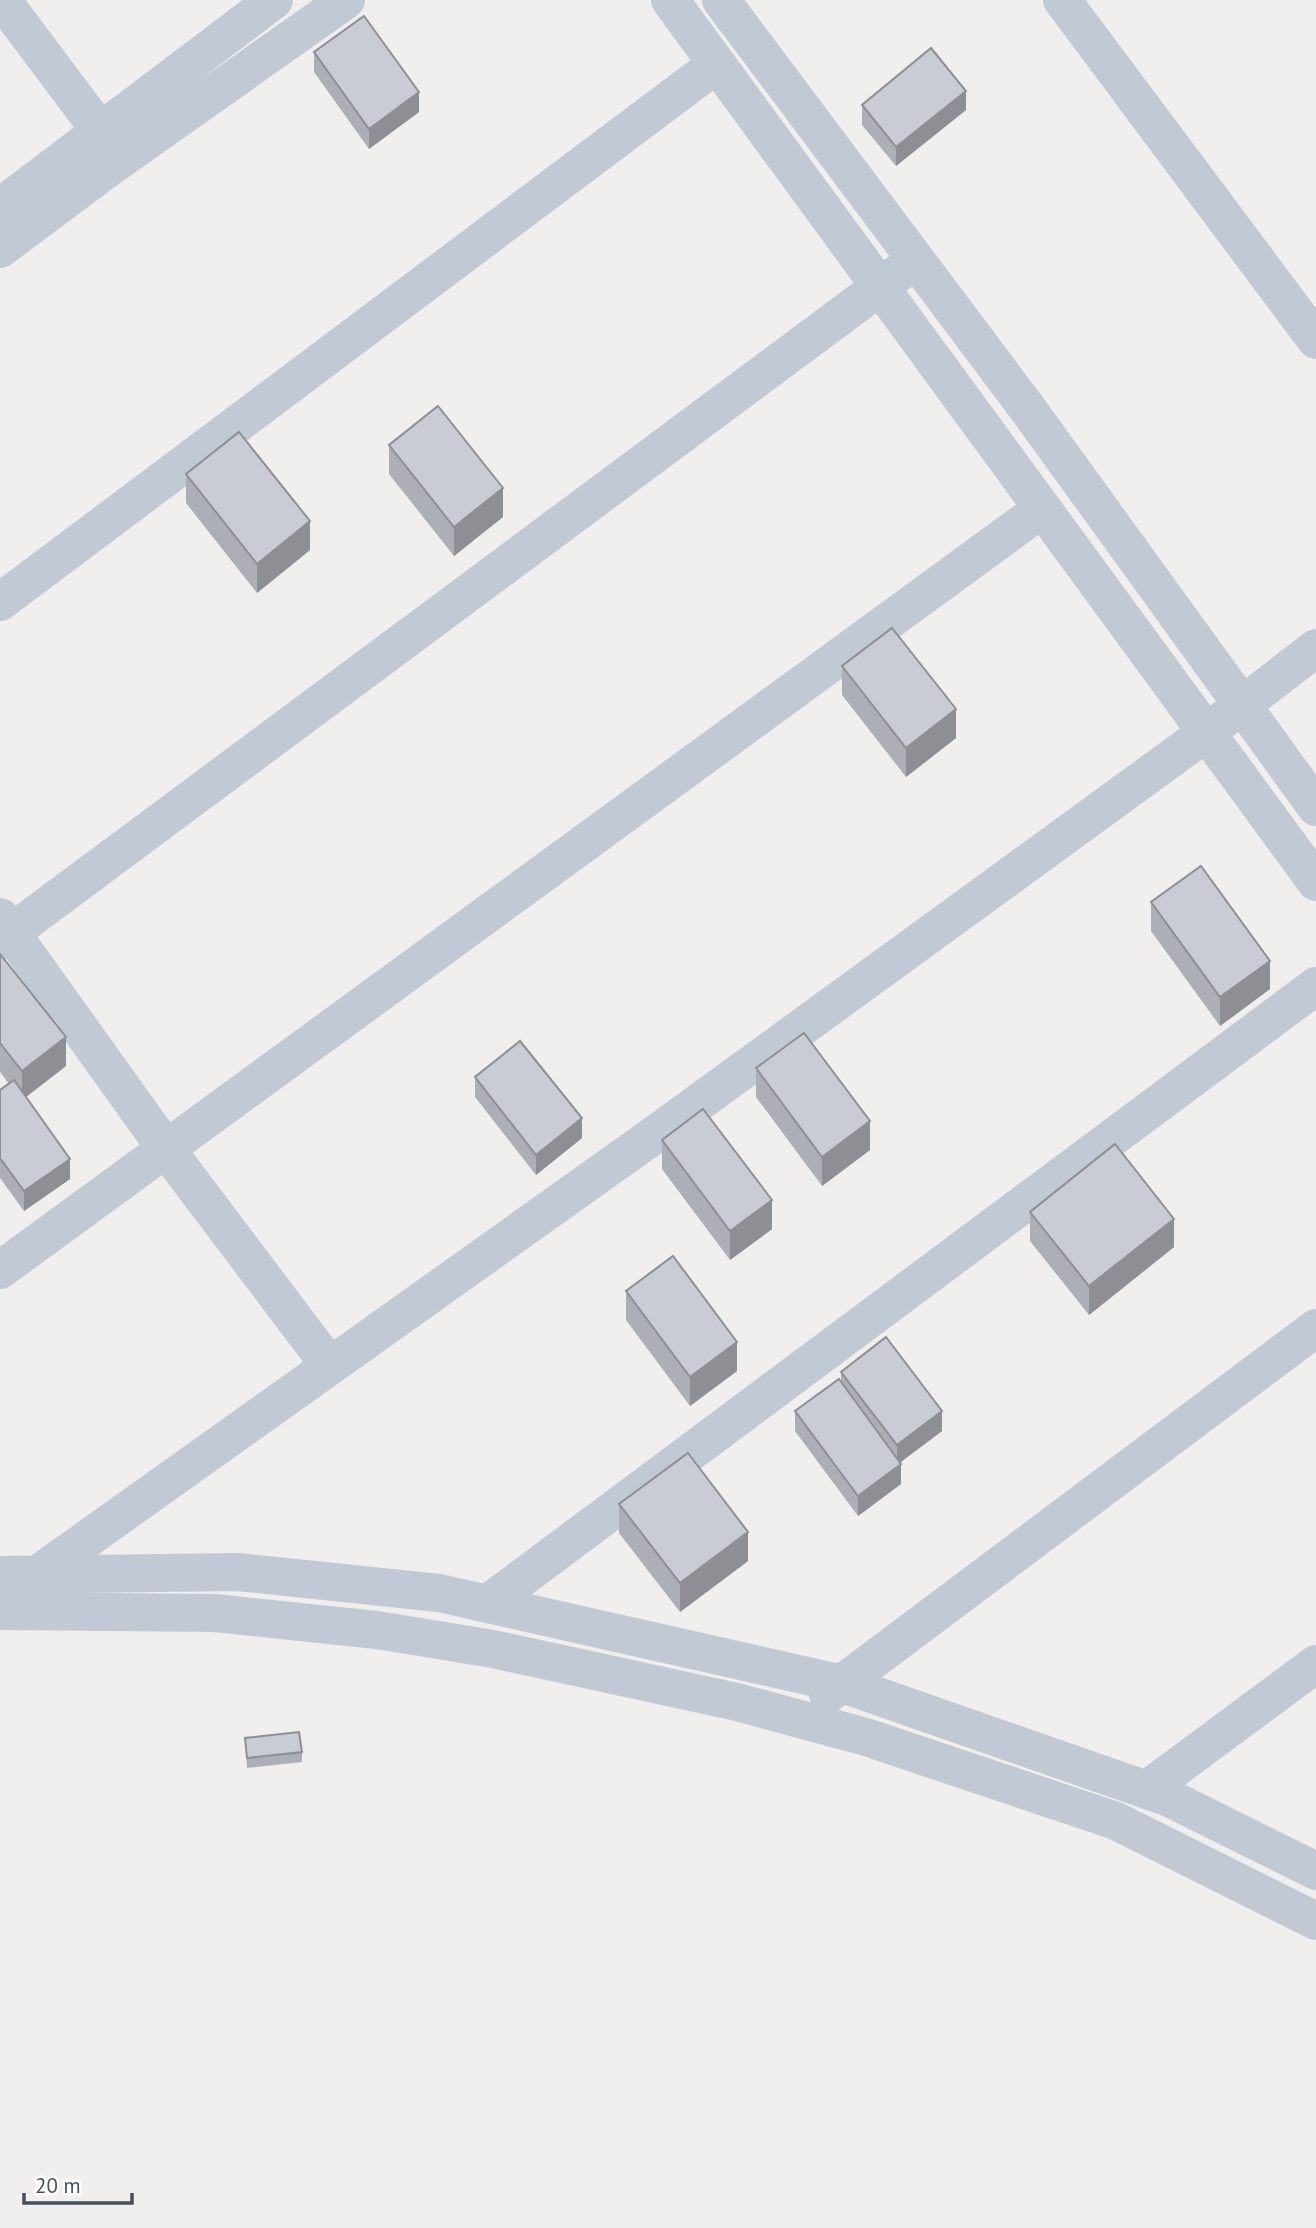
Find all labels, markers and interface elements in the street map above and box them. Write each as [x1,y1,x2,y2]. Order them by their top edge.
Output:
scale bar [24,2162,133,2206]
text: 20 m [35,2172,81,2199]

